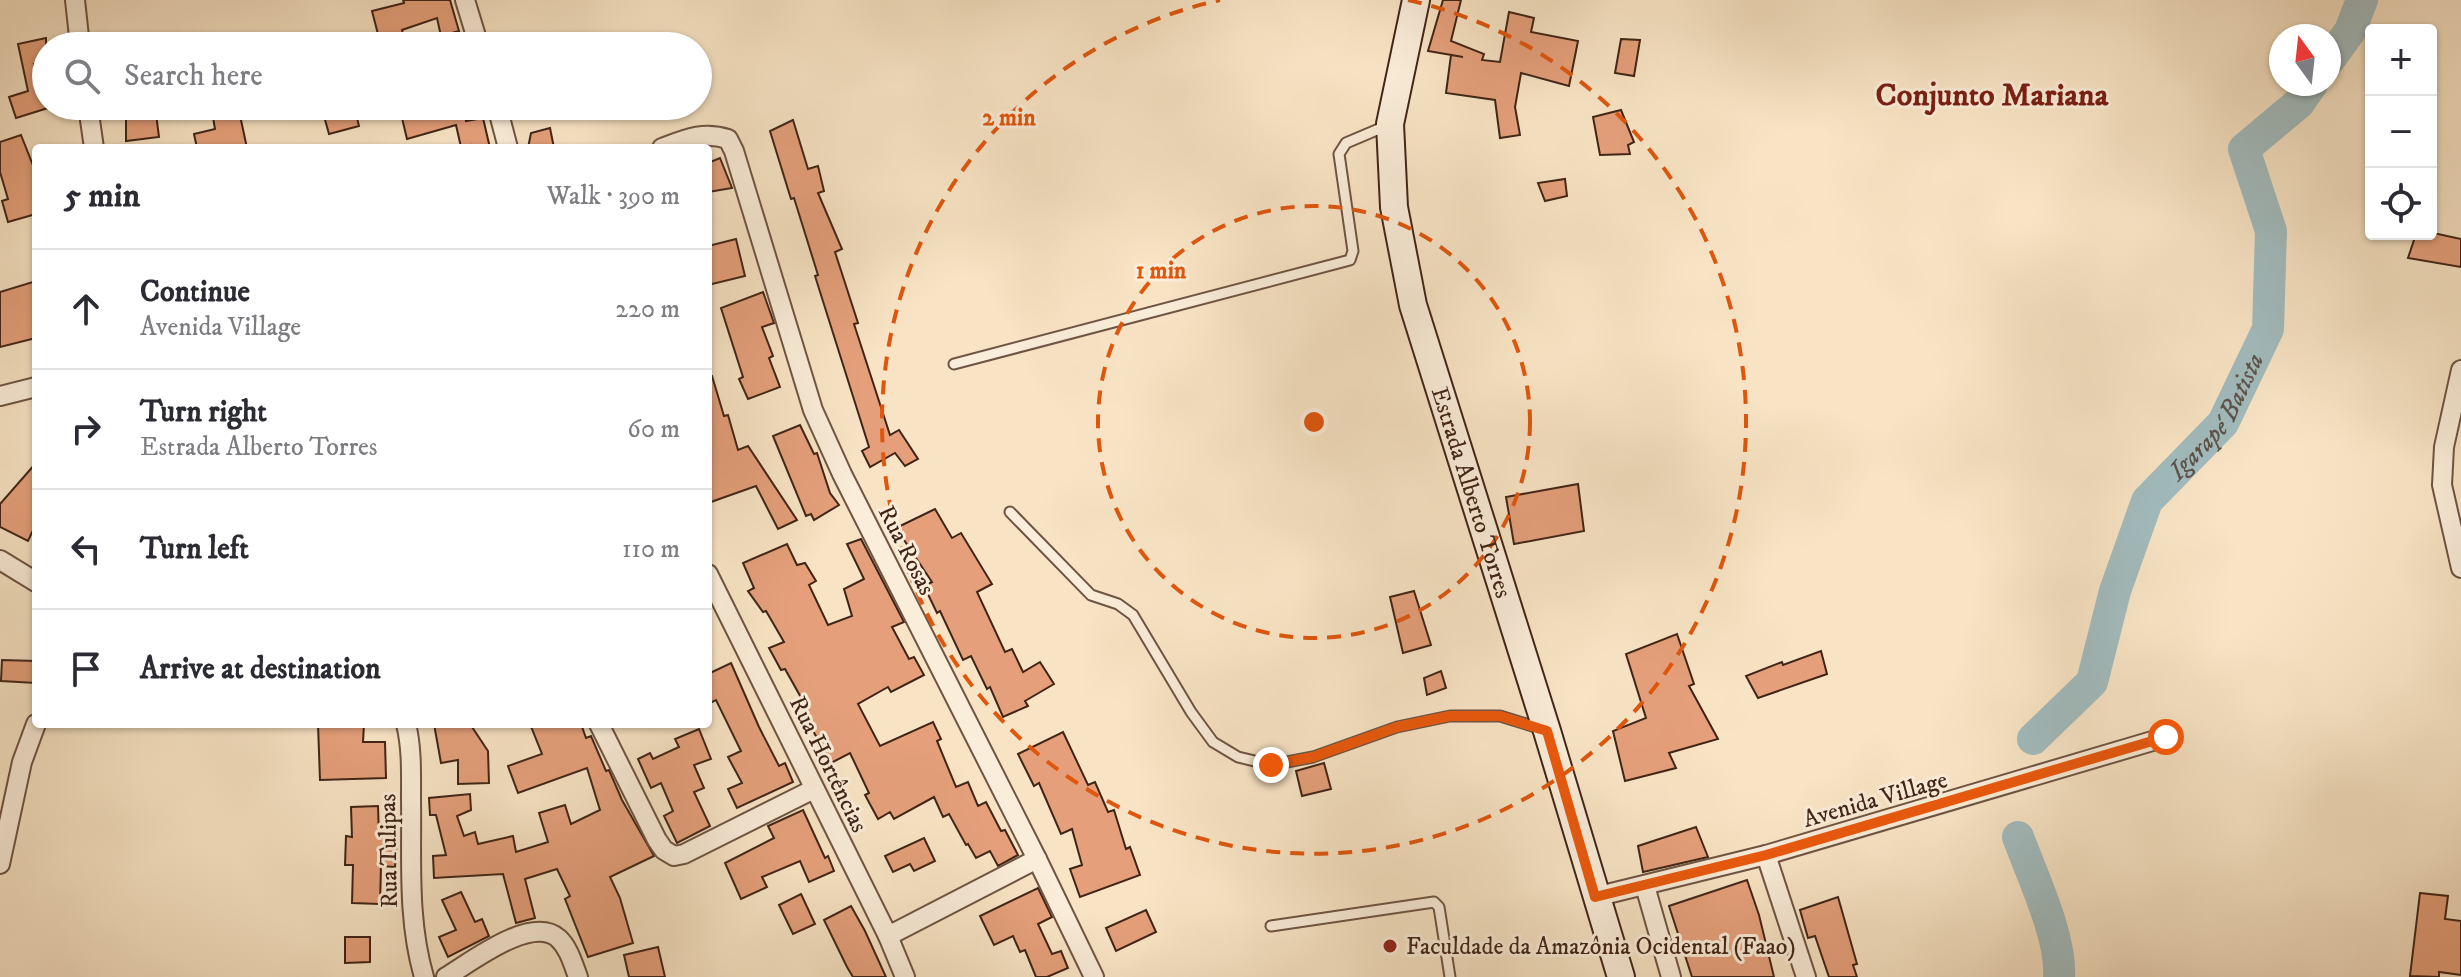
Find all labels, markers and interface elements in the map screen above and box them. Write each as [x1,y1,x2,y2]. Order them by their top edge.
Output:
north arrow [2269,24,2341,96]
map controls [2365,24,2437,240]
button: + [2365,24,2437,96]
search box [32,32,712,120]
icon: search [60,54,104,98]
text: Search here [124,58,263,95]
district label: Conjunto Mariana [1876,76,2109,116]
button: − [2365,96,2437,168]
text: 2 min [982,103,1036,133]
button: locate [2365,168,2437,240]
text: 5 min [64,175,140,217]
text: Walk · 390 m [547,180,680,213]
text: 1 min [1136,256,1187,286]
text: Continue [140,274,250,311]
icon: ahead [64,287,108,331]
text: 220 m [615,293,680,326]
text: Avenida Village [140,311,301,344]
water label: Igarapé Batista [2160,348,2272,489]
street label: Estrada Alberto Torres [1424,383,1518,602]
text: Turn right [140,394,267,431]
icon: right [64,407,108,451]
centre of rings [1300,408,1328,436]
text: 60 m [627,413,680,446]
text: Estrada Alberto Torres [140,431,378,464]
street label: Rua Rosas [871,501,941,600]
icon: left [64,527,108,571]
text: Turn left [140,531,249,568]
text: 110 m [622,533,680,566]
icon: arrive [64,647,108,691]
text: Arrive at destination [140,651,381,688]
street label: Rua Hortências [782,691,874,838]
route start [2148,719,2184,755]
route end [1253,747,1289,783]
street label: Avenida Village [1800,765,1951,835]
street label: Rua Tulipas [373,793,405,909]
place label: Faculdade da Amazônia Ocidental (Faao) [1406,932,1796,962]
marker: Faculdade da Amazônia Ocidental (Faao) [1381,937,1399,955]

